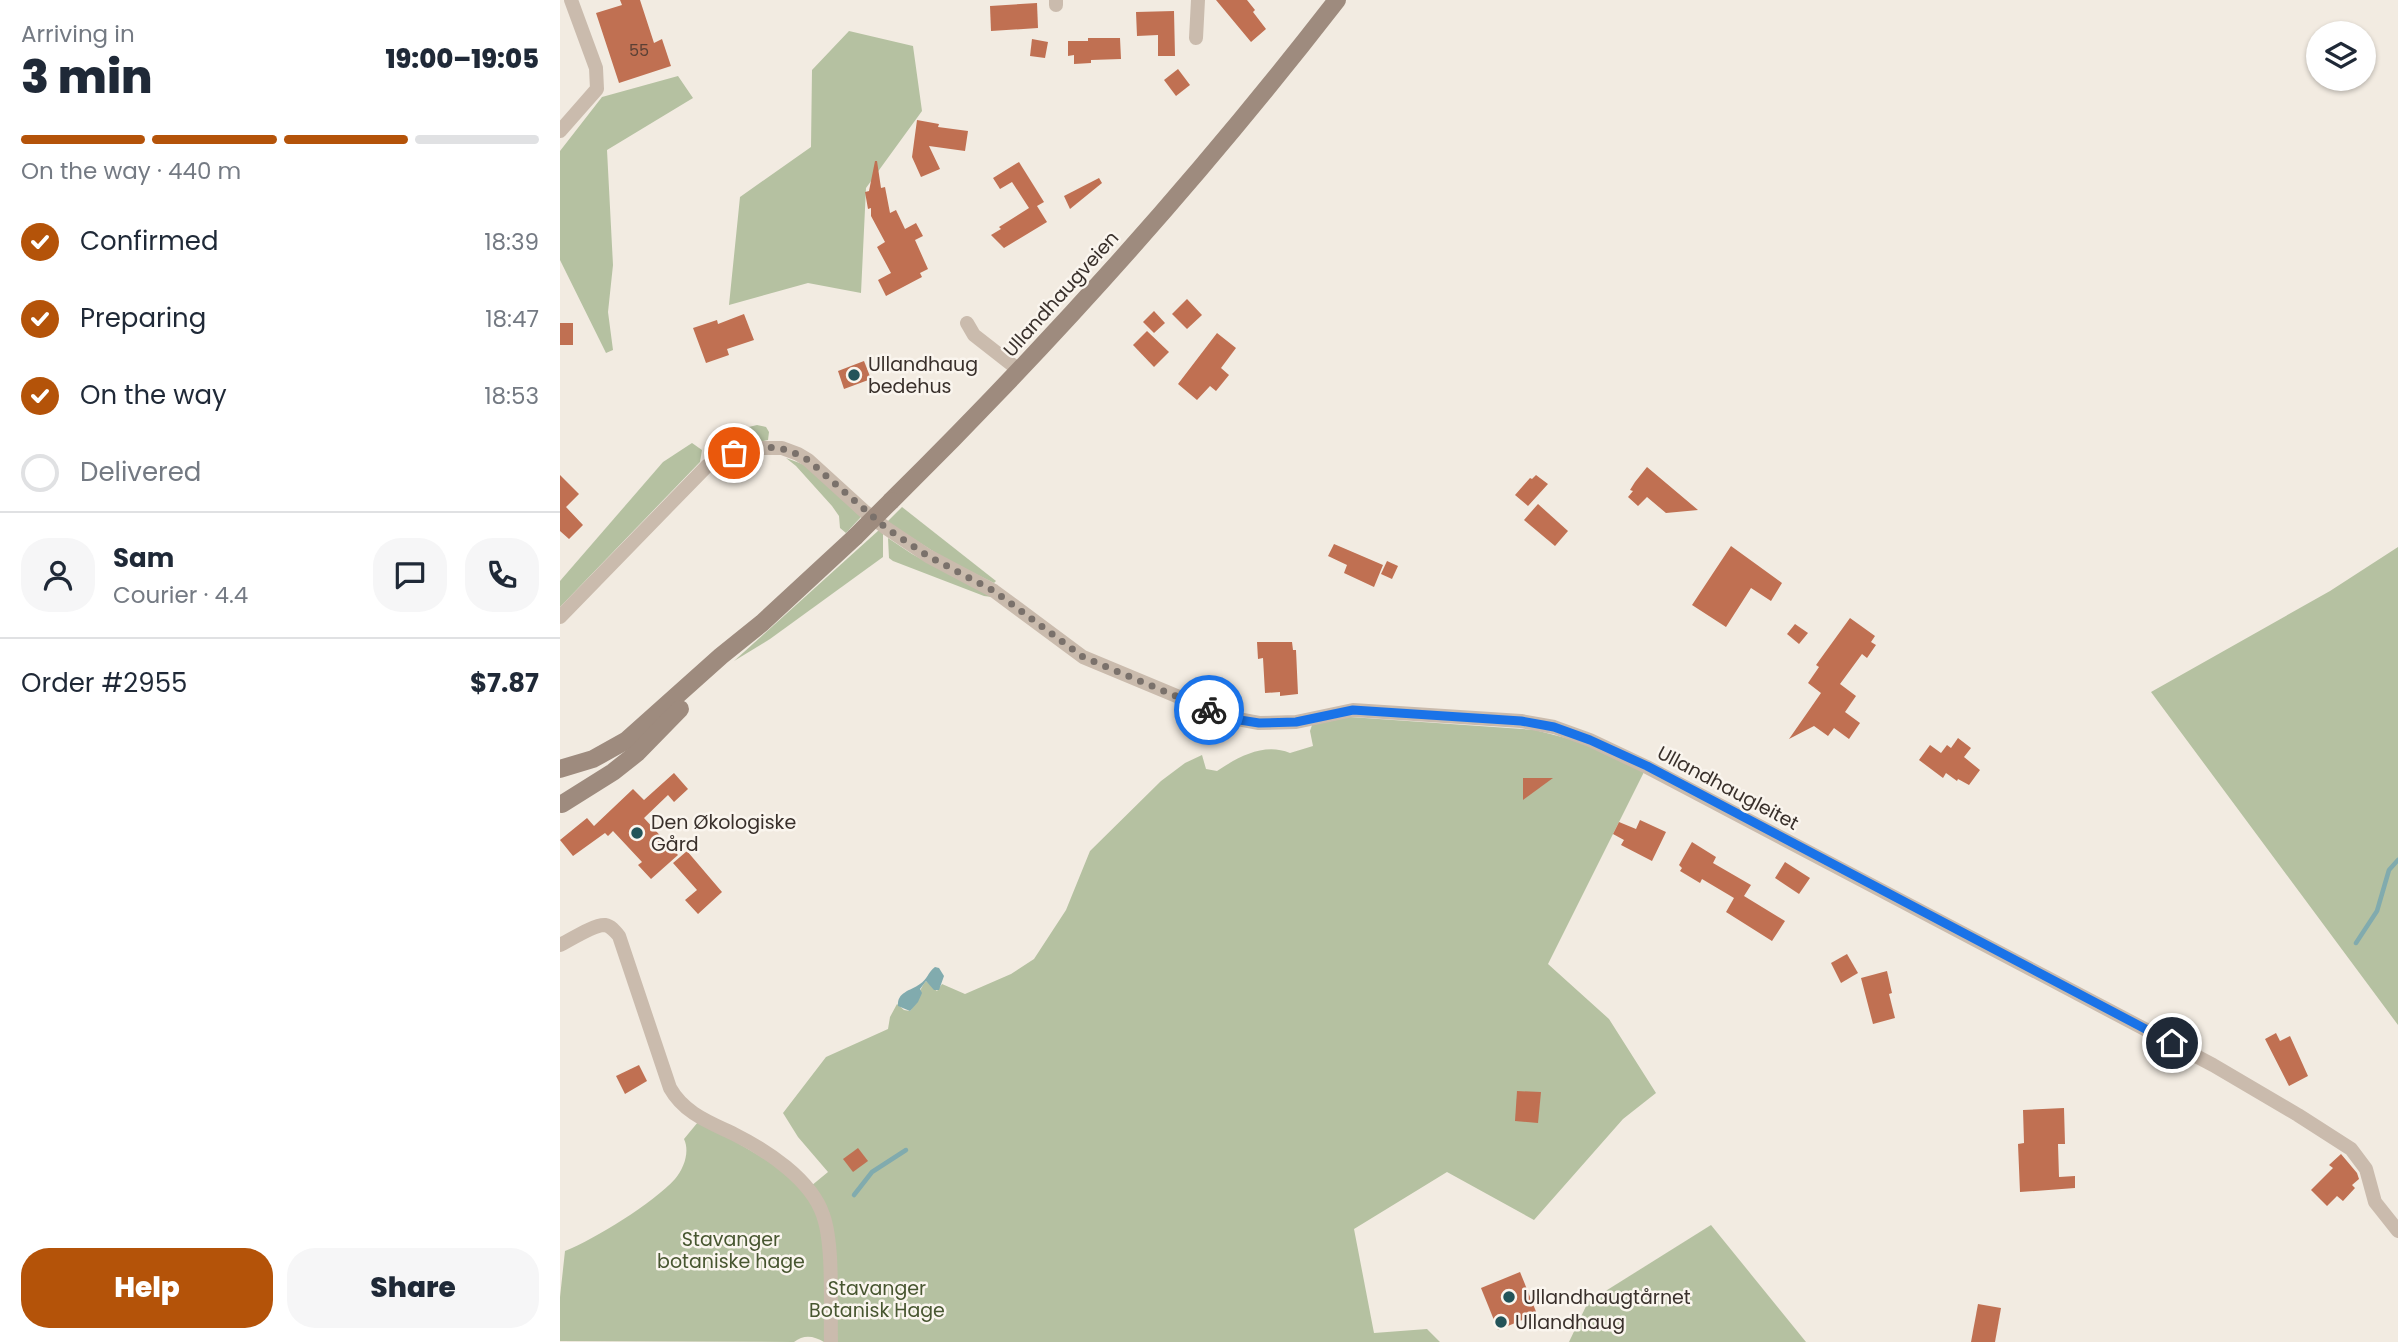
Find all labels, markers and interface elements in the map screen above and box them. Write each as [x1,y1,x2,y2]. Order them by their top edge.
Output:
text: Arriving in [21,18,135,50]
map controls [2306,21,2376,91]
button: layers [2306,21,2376,91]
house number: 55 [629,39,649,62]
text: 19:00–19:05 [385,41,539,77]
text: 3 min [21,45,153,109]
text: On the way · 440 m [21,155,241,187]
icon: check [21,223,59,261]
text: Confirmed [80,223,218,259]
street label: Ullandhaugveien [997,225,1125,363]
text: 18:39 [484,226,539,258]
icon: check [21,300,59,338]
text: Preparing [80,300,206,336]
text: 18:47 [485,303,539,335]
place label: Ullandhaug bedehus [868,351,978,400]
marker: Ullandhaug bedehus [846,367,862,383]
icon: check [21,377,59,415]
text: On the way [80,377,227,413]
text: 18:53 [484,380,539,412]
pin [704,423,764,483]
icon: bag [715,434,753,472]
text: Delivered [80,454,201,490]
button: person [21,538,95,612]
button: chat [373,538,447,612]
button: phone [465,538,539,612]
text: Sam [113,540,174,576]
text: Courier · 4.4 [113,579,248,611]
text: Order #2955 [21,665,187,701]
text: $7.87 [470,665,539,701]
courier [1174,675,1244,745]
icon: bike [1190,691,1228,729]
street label: Ullandhaugleitet [1652,739,1804,837]
place label: Den Økologiske Gård [651,809,796,858]
marker: Den Økologiske Gård [629,825,645,841]
pin [2142,1013,2202,1073]
icon: home [2153,1024,2191,1062]
park label: Stavanger botaniske hage [657,1226,805,1275]
button: Help [21,1248,273,1328]
button: Share [287,1248,539,1328]
park label: Stavanger Botanisk Hage [809,1275,945,1324]
place label: Ullandhaugtårnet [1523,1284,1691,1311]
marker: Ullandhaugtårnet [1501,1289,1517,1305]
place label: Ullandhaug [1515,1309,1625,1336]
marker: Ullandhaug [1493,1314,1509,1330]

